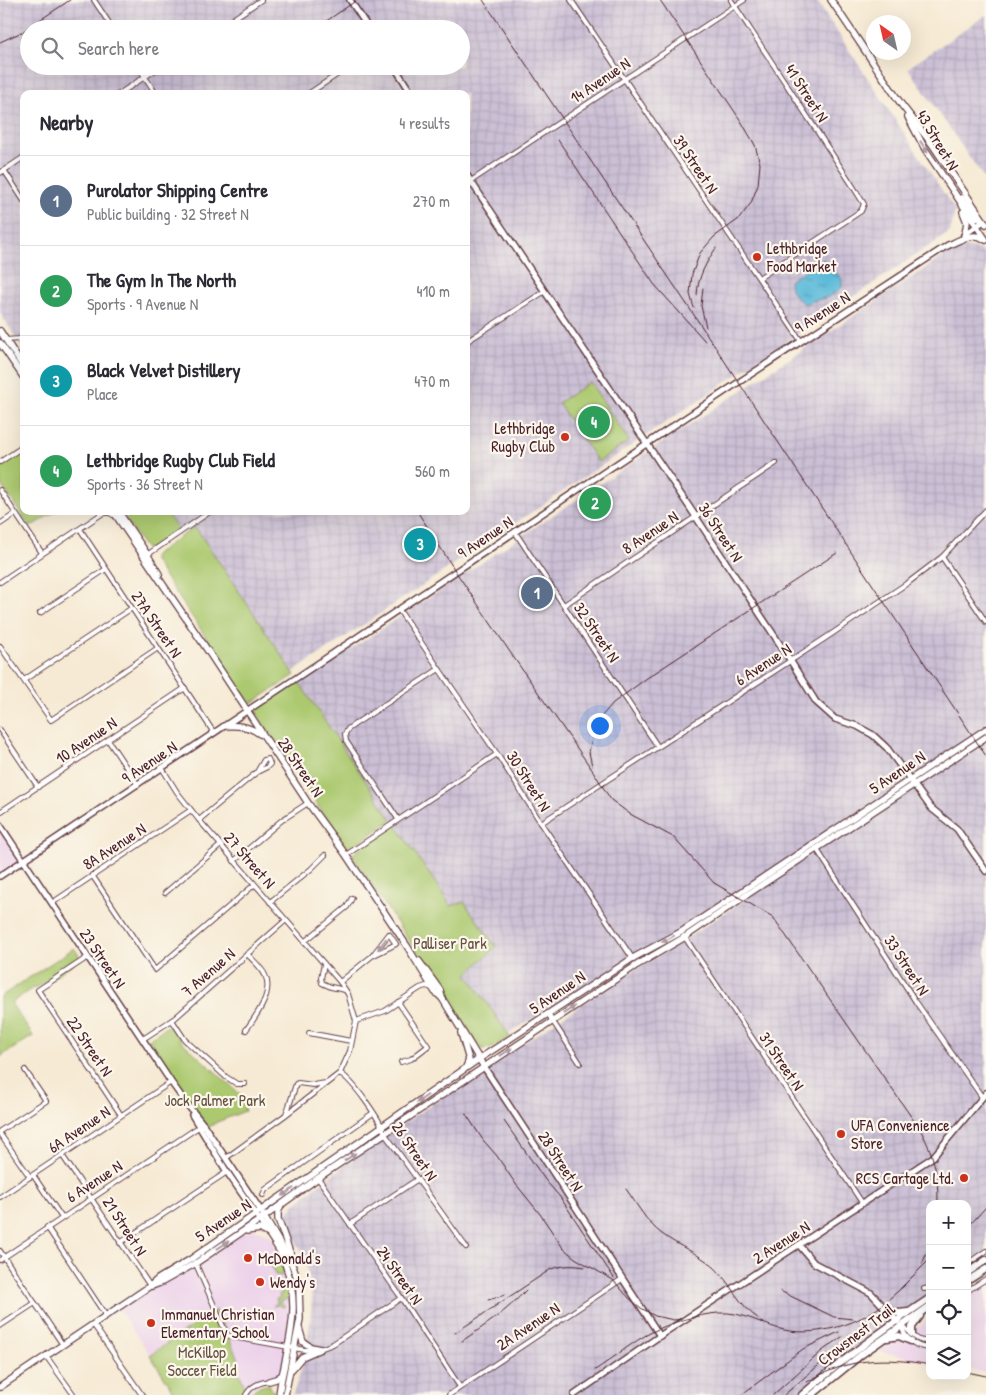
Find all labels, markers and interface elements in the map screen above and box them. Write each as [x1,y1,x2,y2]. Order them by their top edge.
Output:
north arrow [866,15,911,60]
search box [20,20,470,75]
icon: search [38,34,66,62]
text: Search here [78,35,159,61]
street label: 14 Avenue N [566,52,634,108]
street label: 41 Street N [780,60,834,126]
street label: 43 Street N [911,106,965,174]
text: Nearby [40,108,93,137]
text: 4 results [399,112,450,134]
street label: 39 Street N [668,130,724,198]
one-way arrow [920,141,929,154]
text: Purolator Shipping Centre [87,177,268,203]
text: 1 [53,190,59,212]
text: 270 m [413,190,450,212]
text: Public building · 32 Street N [87,203,249,225]
place label: Lethbridge Food Market [766,237,837,277]
marker: Lethbridge Food Market [751,251,763,263]
text: The Gym In The North [87,267,236,293]
text: 2 [52,280,60,302]
text: 410 m [416,280,450,302]
street label: 9 Avenue N [790,286,854,338]
text: Sports · 9 Avenue N [87,293,198,315]
text: Black Velvet Distillery [87,357,241,383]
text: 3 [52,370,60,392]
text: 470 m [414,370,450,392]
text: Place [87,383,118,405]
pin: 4 [578,403,610,441]
place label: Lethbridge Rugby Club [491,417,556,457]
marker: Lethbridge Rugby Club [559,431,571,443]
text: Lethbridge Rugby Club Field [87,447,275,473]
text: 4 [53,460,59,482]
text: 560 m [415,460,450,482]
text: Sports · 36 Street N [87,473,203,495]
pin: 2 [579,484,611,522]
street label: 36 Street N [694,498,748,566]
street label: 8 Avenue N [618,505,682,559]
street label: 9 Avenue N [453,510,517,564]
pin: 3 [404,525,436,563]
pin: 1 [521,574,553,612]
street label: 27A Street N [127,586,187,662]
street label: 32 Street N [569,598,625,666]
street label: 6 Avenue N [731,638,795,690]
street label: 10 Avenue N [51,711,121,769]
your location [587,713,613,739]
street label: 28 Street N [273,733,329,801]
street label: 9 Avenue N [117,735,181,789]
street label: 5 Avenue N [865,745,929,799]
street label: 30 Street N [502,747,556,815]
street label: 8A Avenue N [78,817,150,875]
street label: 27 Street N [219,827,281,893]
street label: 23 Street N [75,924,131,992]
street label: 33 Street N [879,931,935,999]
park label: Palliser Park [413,932,487,954]
one-way arrow [660,935,675,943]
one-way arrow [376,937,387,950]
street label: 7 Avenue N [176,943,240,1001]
street label: 5 Avenue N [525,965,589,1019]
one-way arrow [562,1005,576,1015]
street label: 22 Street N [62,1012,118,1080]
street label: 31 Street N [754,1027,810,1095]
one-way arrow [500,1047,513,1057]
park label: Jock Palmer Park [165,1089,266,1111]
one-way arrow [415,1094,428,1104]
street label: 6A Avenue N [44,1100,114,1158]
place label: UFA Convenience Store [851,1114,950,1154]
street label: 26 Street N [387,1117,443,1185]
street label: 28 Street N [533,1127,589,1195]
marker: UFA Convenience Store [835,1128,847,1140]
one-way arrow [344,1152,357,1162]
street label: 6 Avenue N [62,1155,126,1207]
place label: RCS Cartage Ltd. [856,1167,954,1189]
marker: RCS Cartage Ltd. [958,1172,970,1184]
one-way arrow [281,1187,295,1197]
street label: 21 Street N [98,1192,152,1260]
street label: 5 Avenue N [191,1193,255,1247]
map controls [926,1200,971,1380]
button: + [926,1200,971,1245]
street label: 2 Avenue N [748,1215,814,1269]
one-way arrow [216,1240,229,1250]
street label: 24 Street N [372,1241,428,1309]
button: − [926,1245,971,1290]
place label: McDonald's [258,1247,321,1269]
marker: McDonald's [242,1252,254,1264]
place label: Wendy's [270,1271,315,1293]
marker: Wendy's [254,1276,266,1288]
button: locate [926,1290,971,1335]
street label: 2A Avenue N [492,1297,564,1355]
street label: Crowsnest Trail [813,1297,900,1370]
place label: Immanuel Christian Elementary School [161,1303,275,1343]
marker: Immanuel Christian Elementary School [145,1317,157,1329]
button: layers [926,1335,971,1380]
park label: McKillop Soccer Field [168,1341,236,1381]

